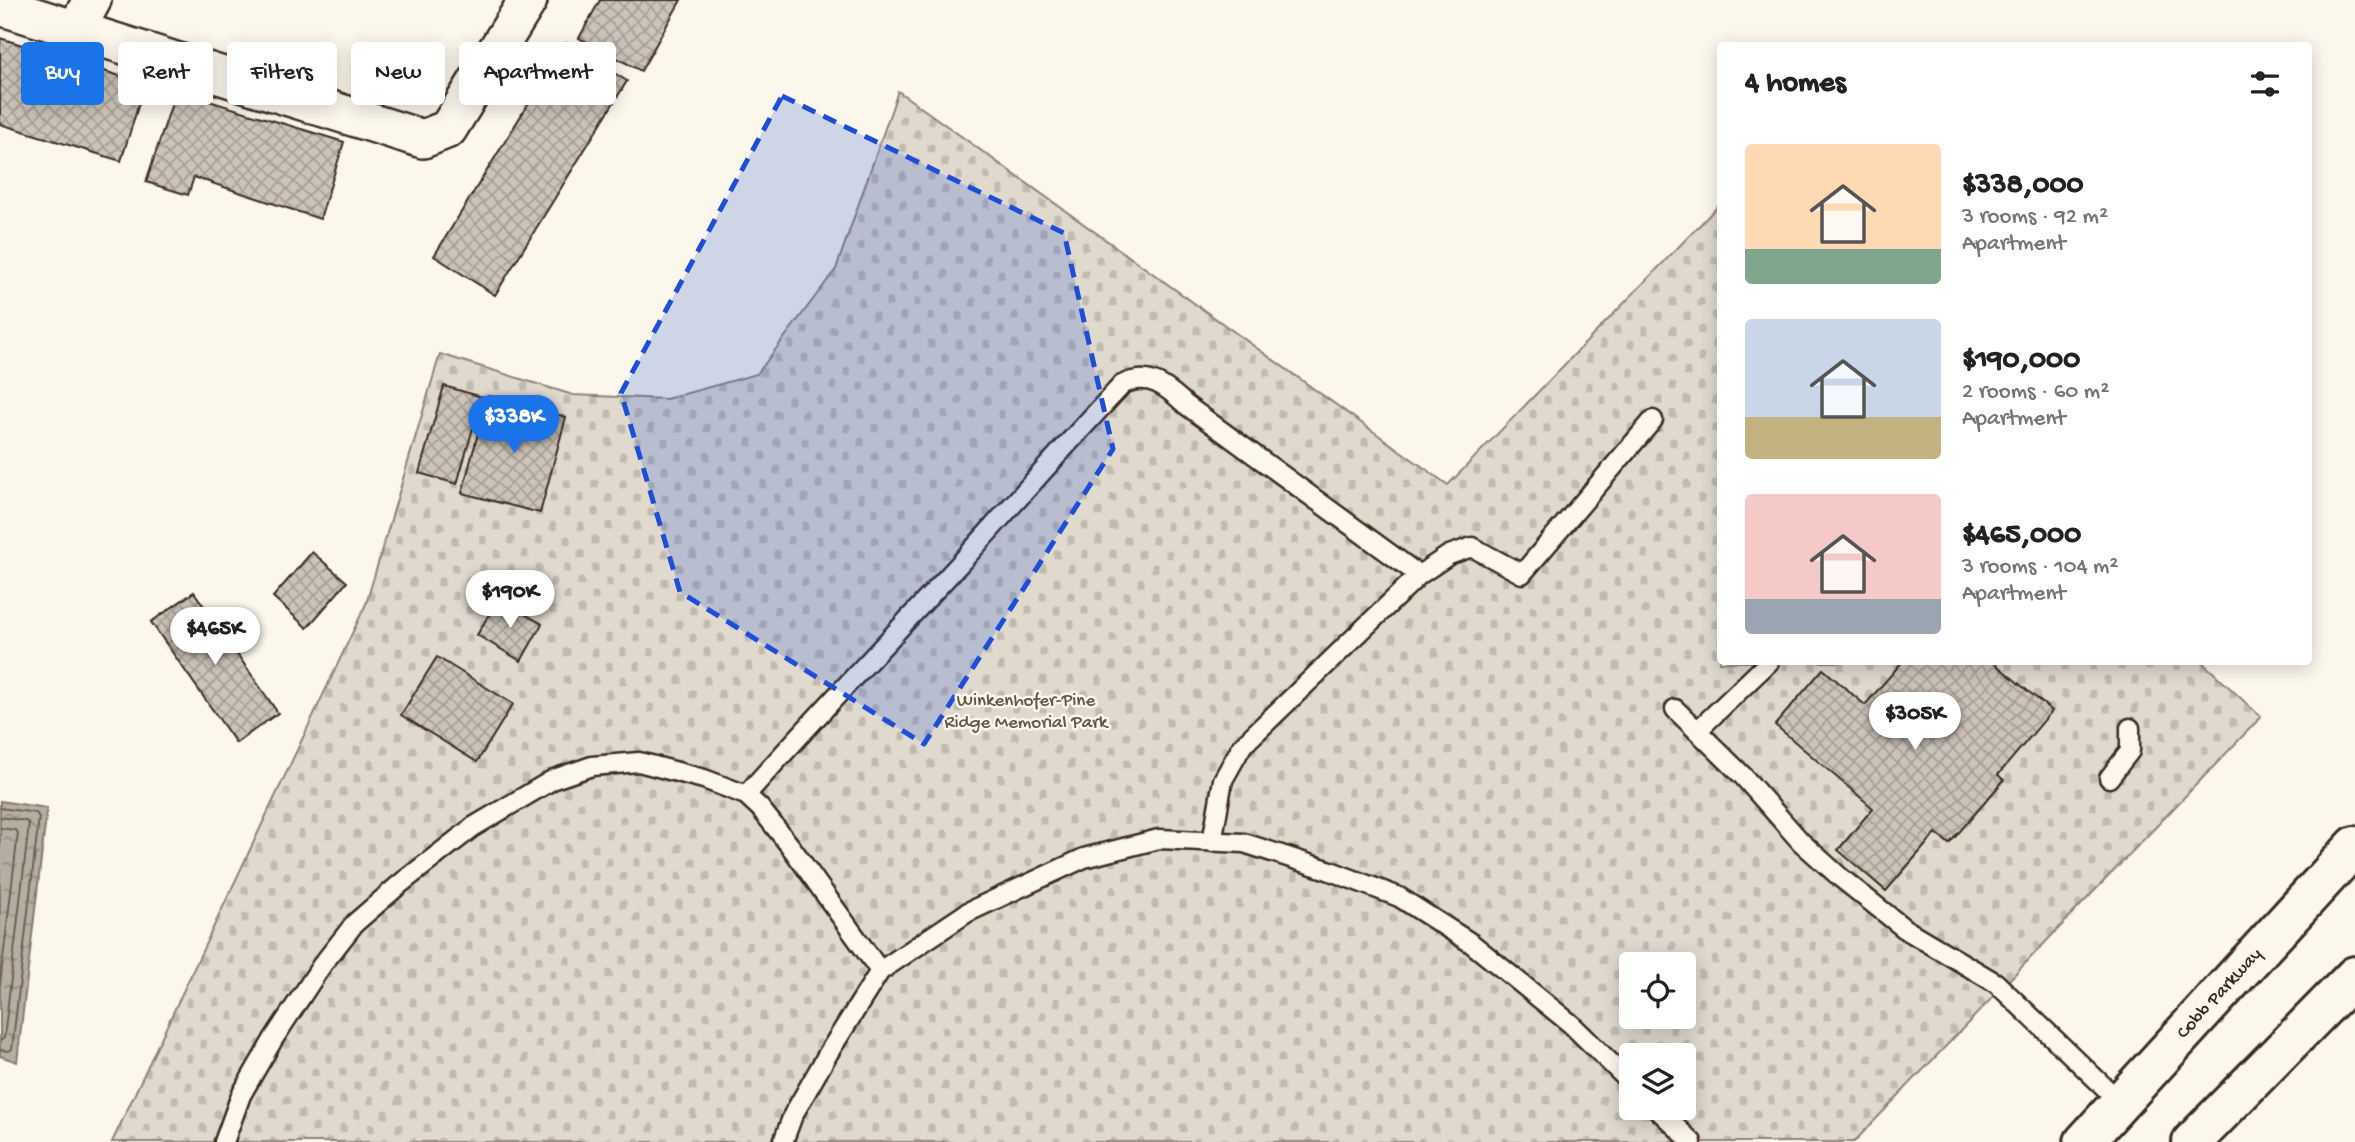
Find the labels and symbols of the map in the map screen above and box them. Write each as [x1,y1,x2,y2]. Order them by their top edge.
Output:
pin: $338K [465,396,563,455]
pin: $190K [461,570,559,630]
pin: $465K [166,608,264,667]
park label: Winkenhofer-Pine Ridge Memorial Park [945,690,1109,735]
pin: $305K [1866,692,1964,752]
street label: Cobb Parkway [2172,943,2268,1044]

